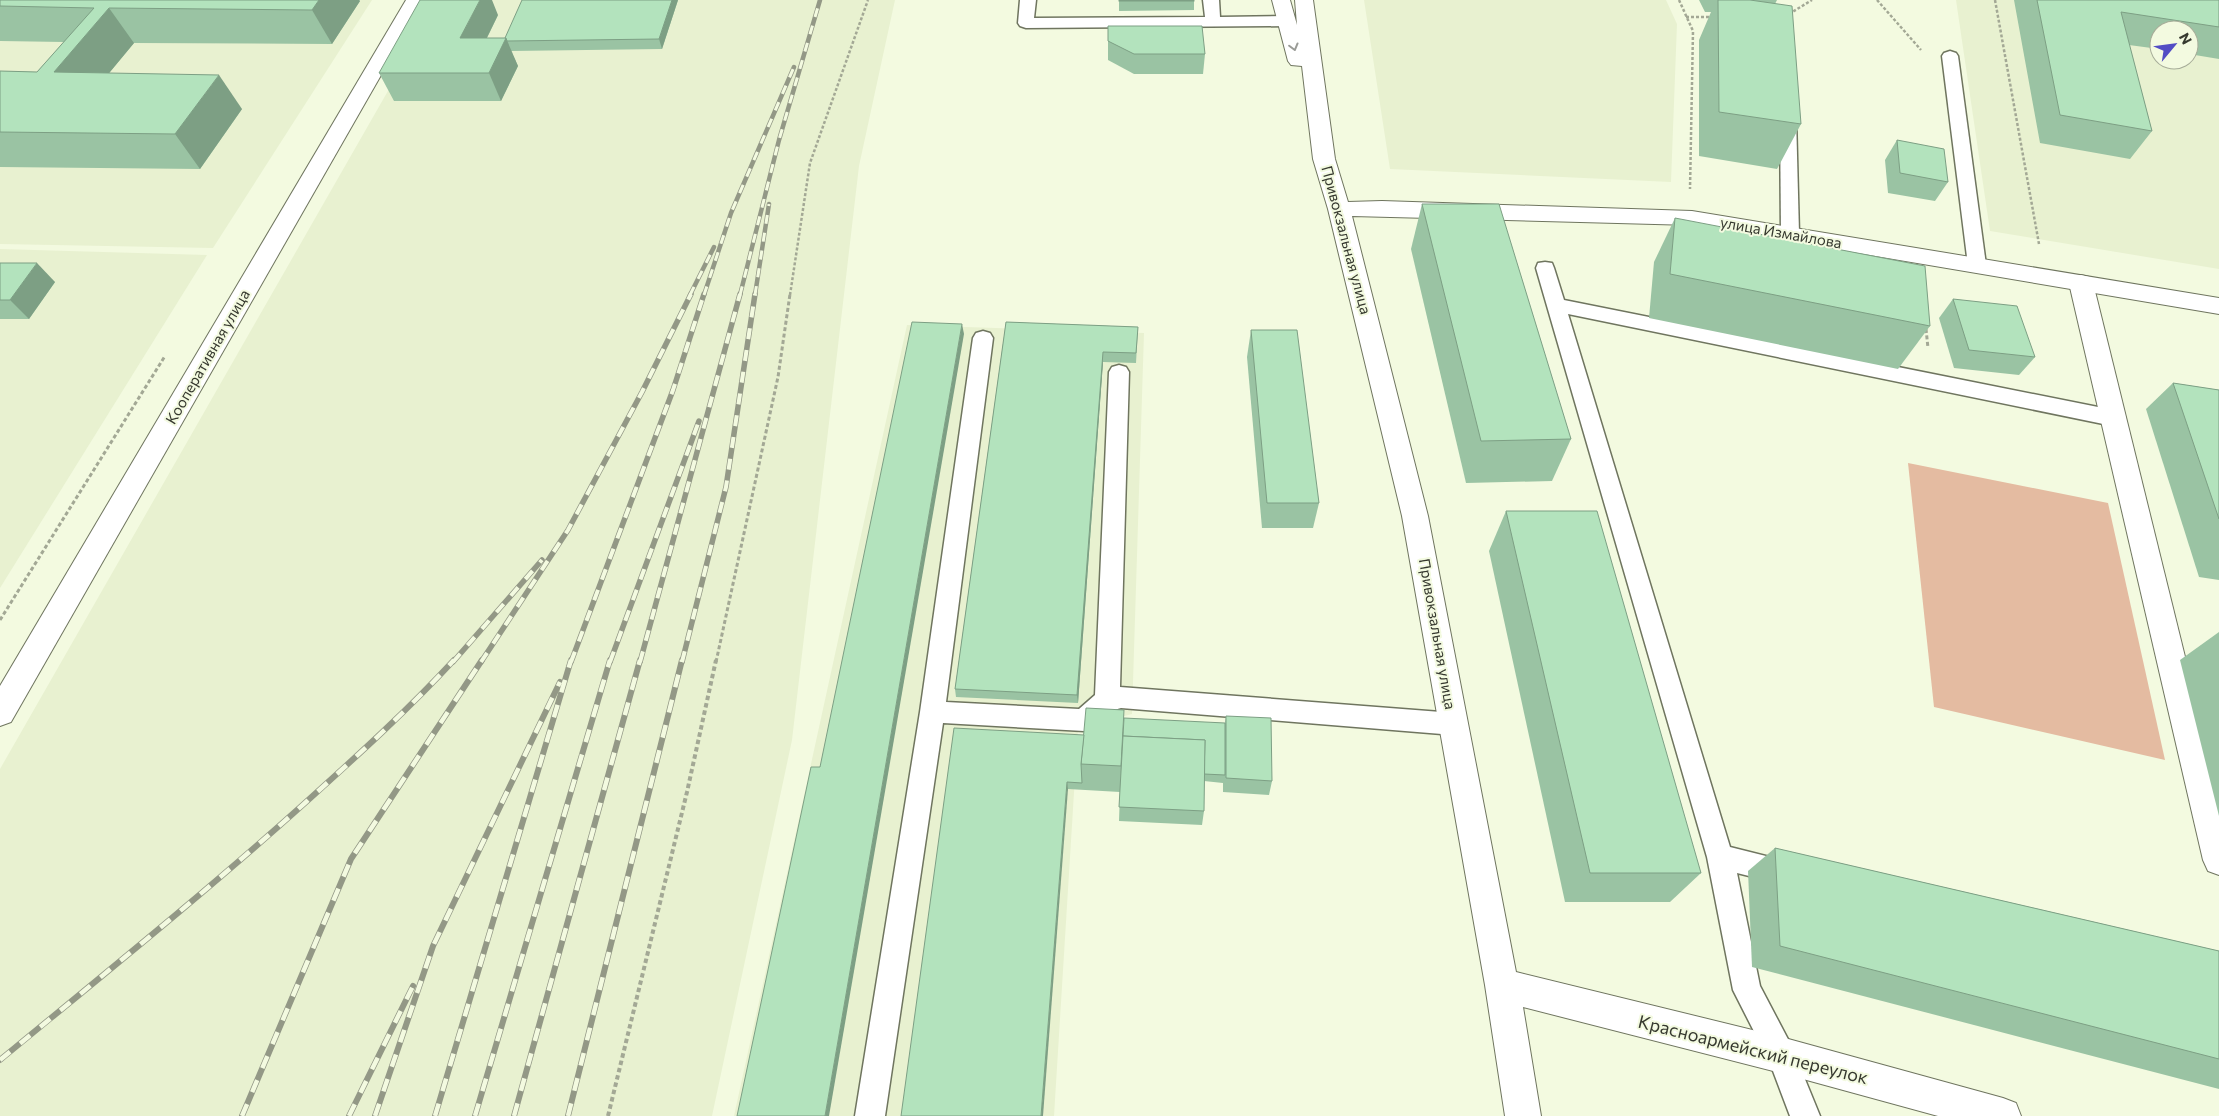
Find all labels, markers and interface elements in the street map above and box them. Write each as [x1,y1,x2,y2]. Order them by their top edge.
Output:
north arrow [2149,20,2199,70]
text: N [2176,30,2196,47]
one-way arrow [1288,42,1298,51]
street label: Привокзальная улица [1318,164,1375,316]
street label: улица Измайлова [1719,212,1843,252]
street label: Кооперативная улица [161,286,253,427]
street label: Привокзальная улица [1416,557,1460,711]
street label: Красноармейский переулок [1636,1010,1871,1088]

